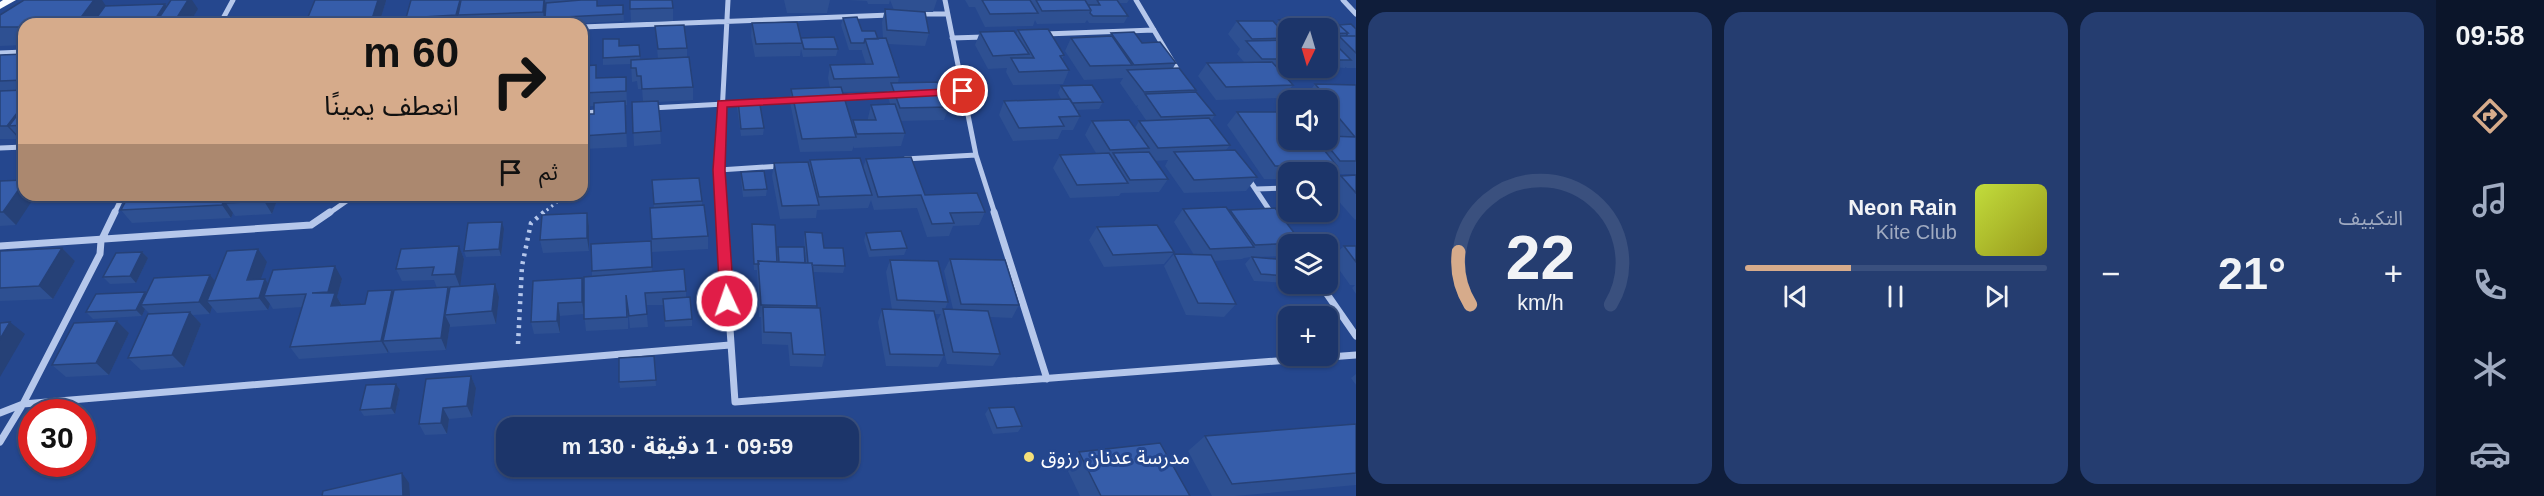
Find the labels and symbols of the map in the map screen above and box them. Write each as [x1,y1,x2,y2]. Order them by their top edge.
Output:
north arrow [1278,18,1338,78]
pin [937,65,988,116]
position arrow [695,269,759,333]
speed limit sign: 30 [18,399,96,477]
place label: مدرسة عدنان رزوق [1041,446,1190,469]
marker: مدرسة عدنان رزوق [1022,450,1036,464]

